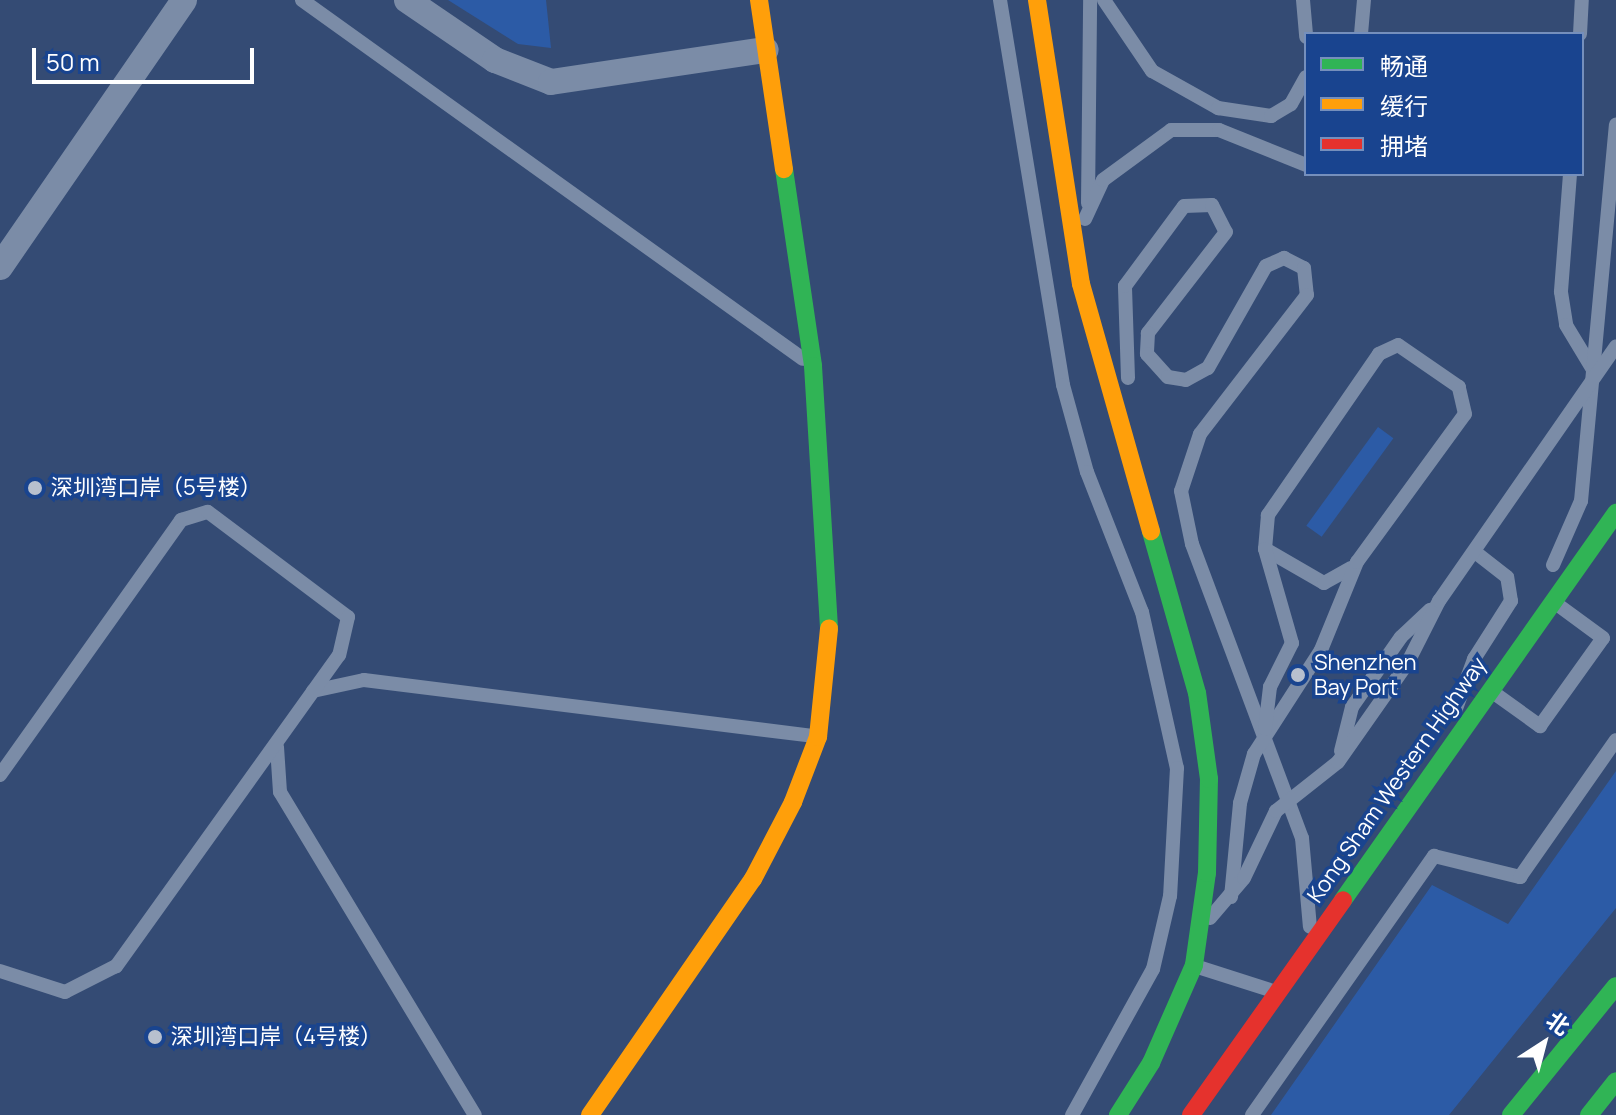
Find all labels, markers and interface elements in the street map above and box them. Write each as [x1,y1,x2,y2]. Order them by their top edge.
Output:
scale bar [36,32,258,82]
legend [1304,32,1584,176]
text: 50 m [46,45,100,78]
text: 畅通 [1380,49,1428,82]
text: 缓行 [1380,89,1428,122]
text: 拥堵 [1380,129,1428,162]
place label: 深圳湾口岸（5号楼） [51,475,262,501]
marker: 深圳湾口岸（5号楼） [26,479,44,497]
place label: Shenzhen Bay Port [1314,649,1417,700]
street label: Kong Sham Western Highway [1302,652,1492,908]
marker: Shenzhen Bay Port [1289,666,1307,684]
north arrow [1504,1003,1584,1083]
text: 北 [1540,1005,1576,1042]
place label: 深圳湾口岸（4号楼） [171,1024,382,1050]
marker: 深圳湾口岸（4号楼） [146,1028,164,1046]

